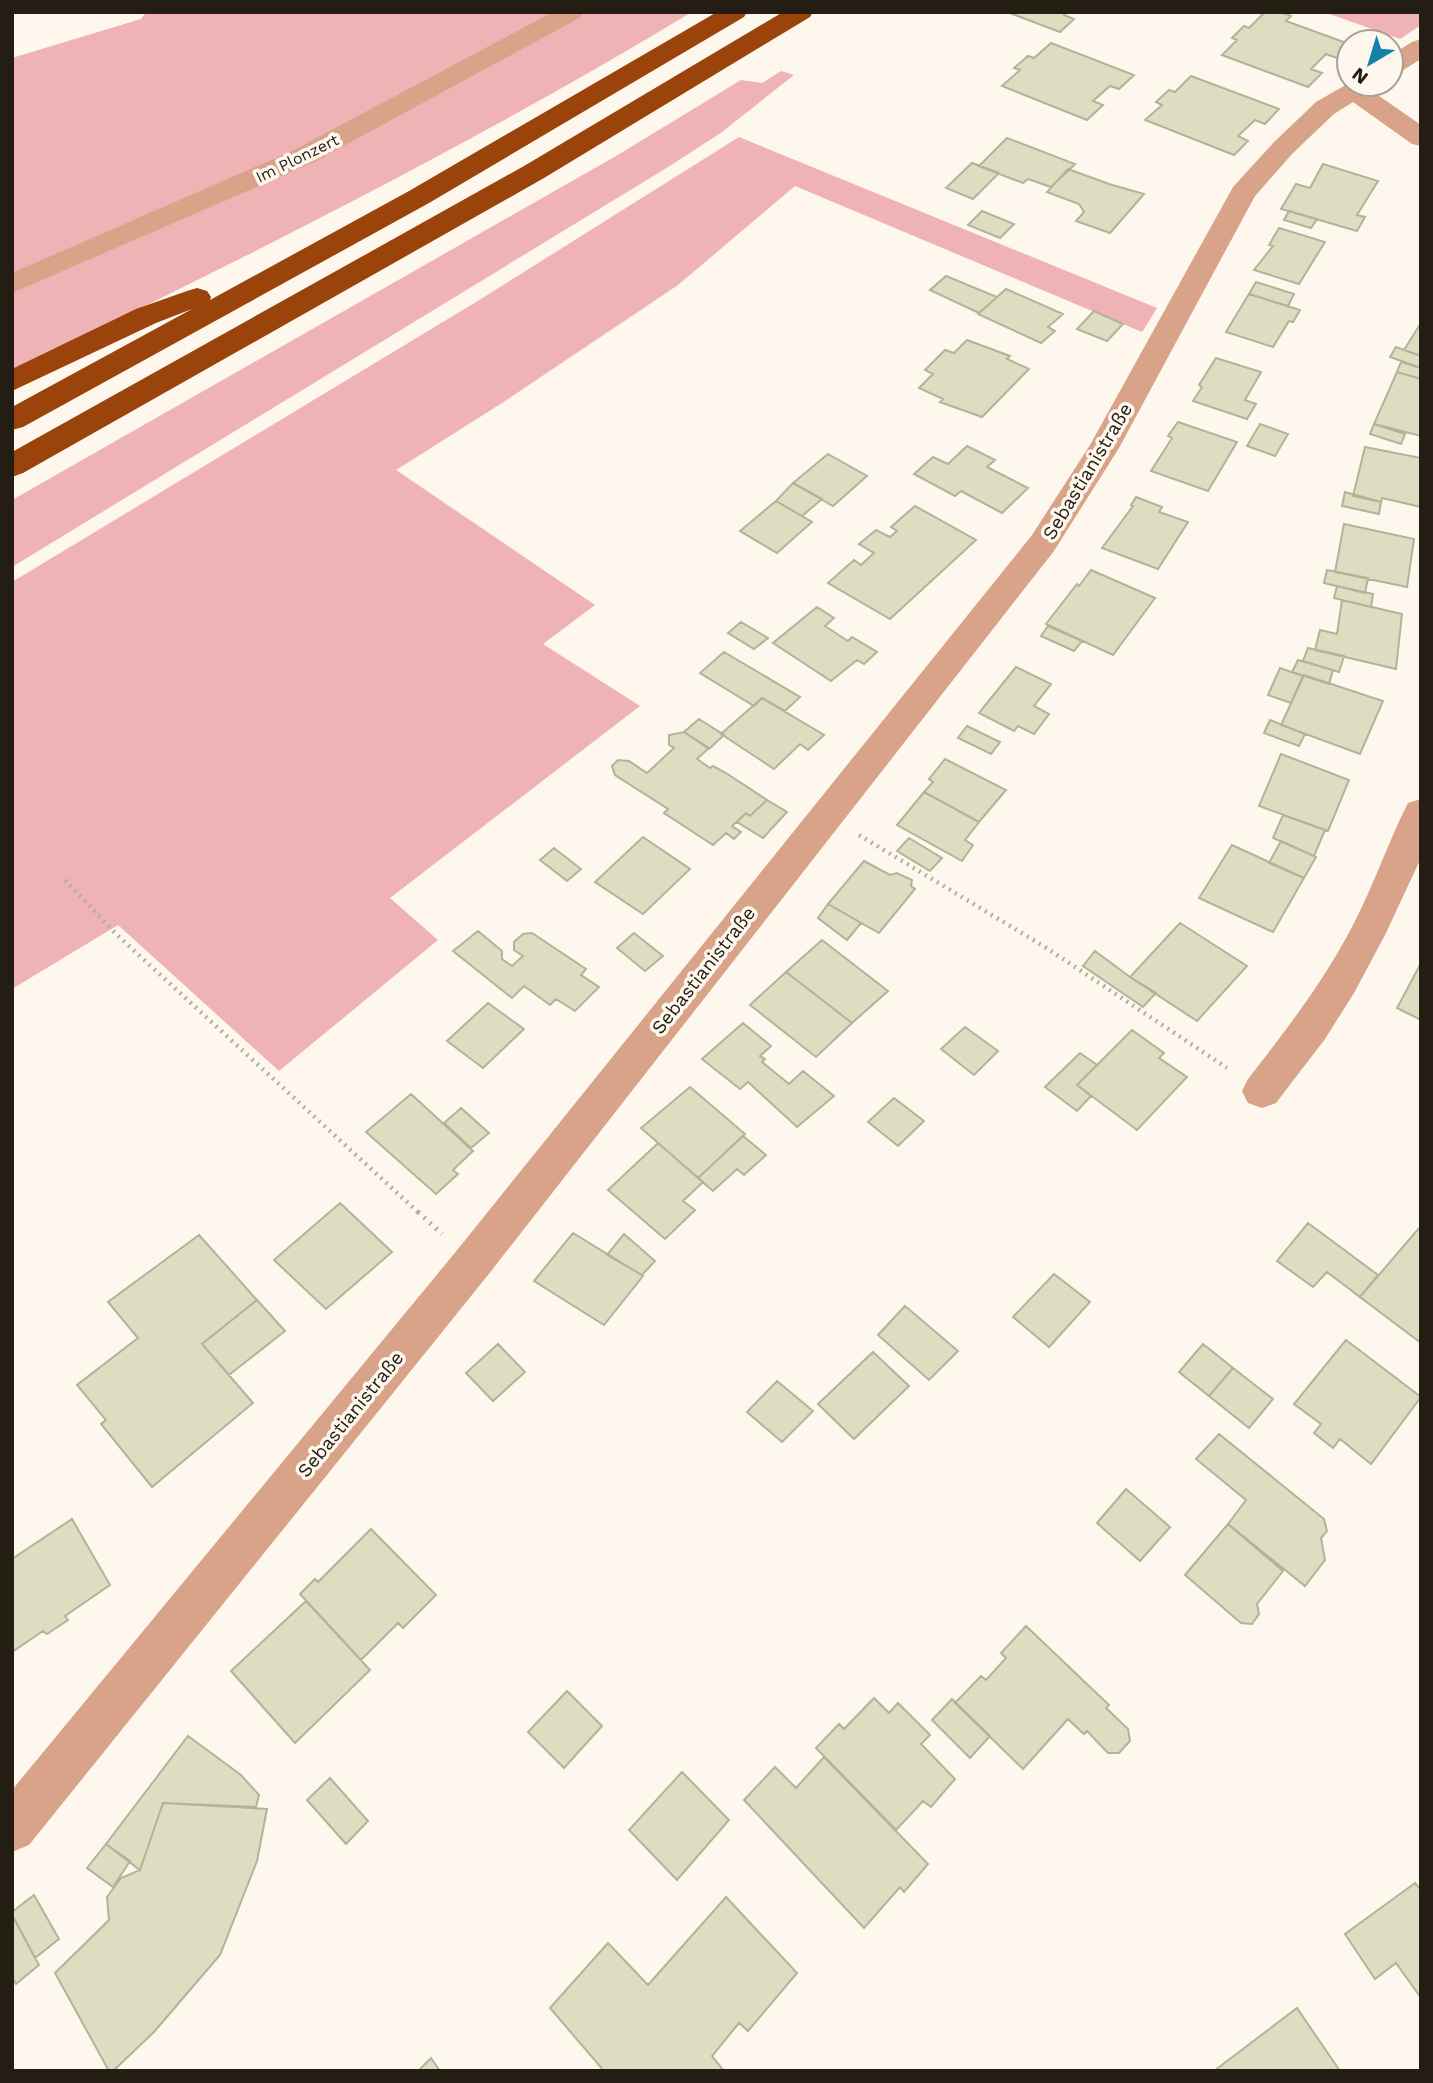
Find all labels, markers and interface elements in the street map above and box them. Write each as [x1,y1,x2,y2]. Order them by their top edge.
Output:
north arrow [1335,28,1405,98]
text: N [1347,63,1372,89]
street label: Im Plonzert [253,130,342,187]
street label: Sebastianistraße [1038,399,1137,544]
street label: Sebastianistraße [647,902,760,1039]
street label: Sebastianistraße [293,1347,408,1482]

